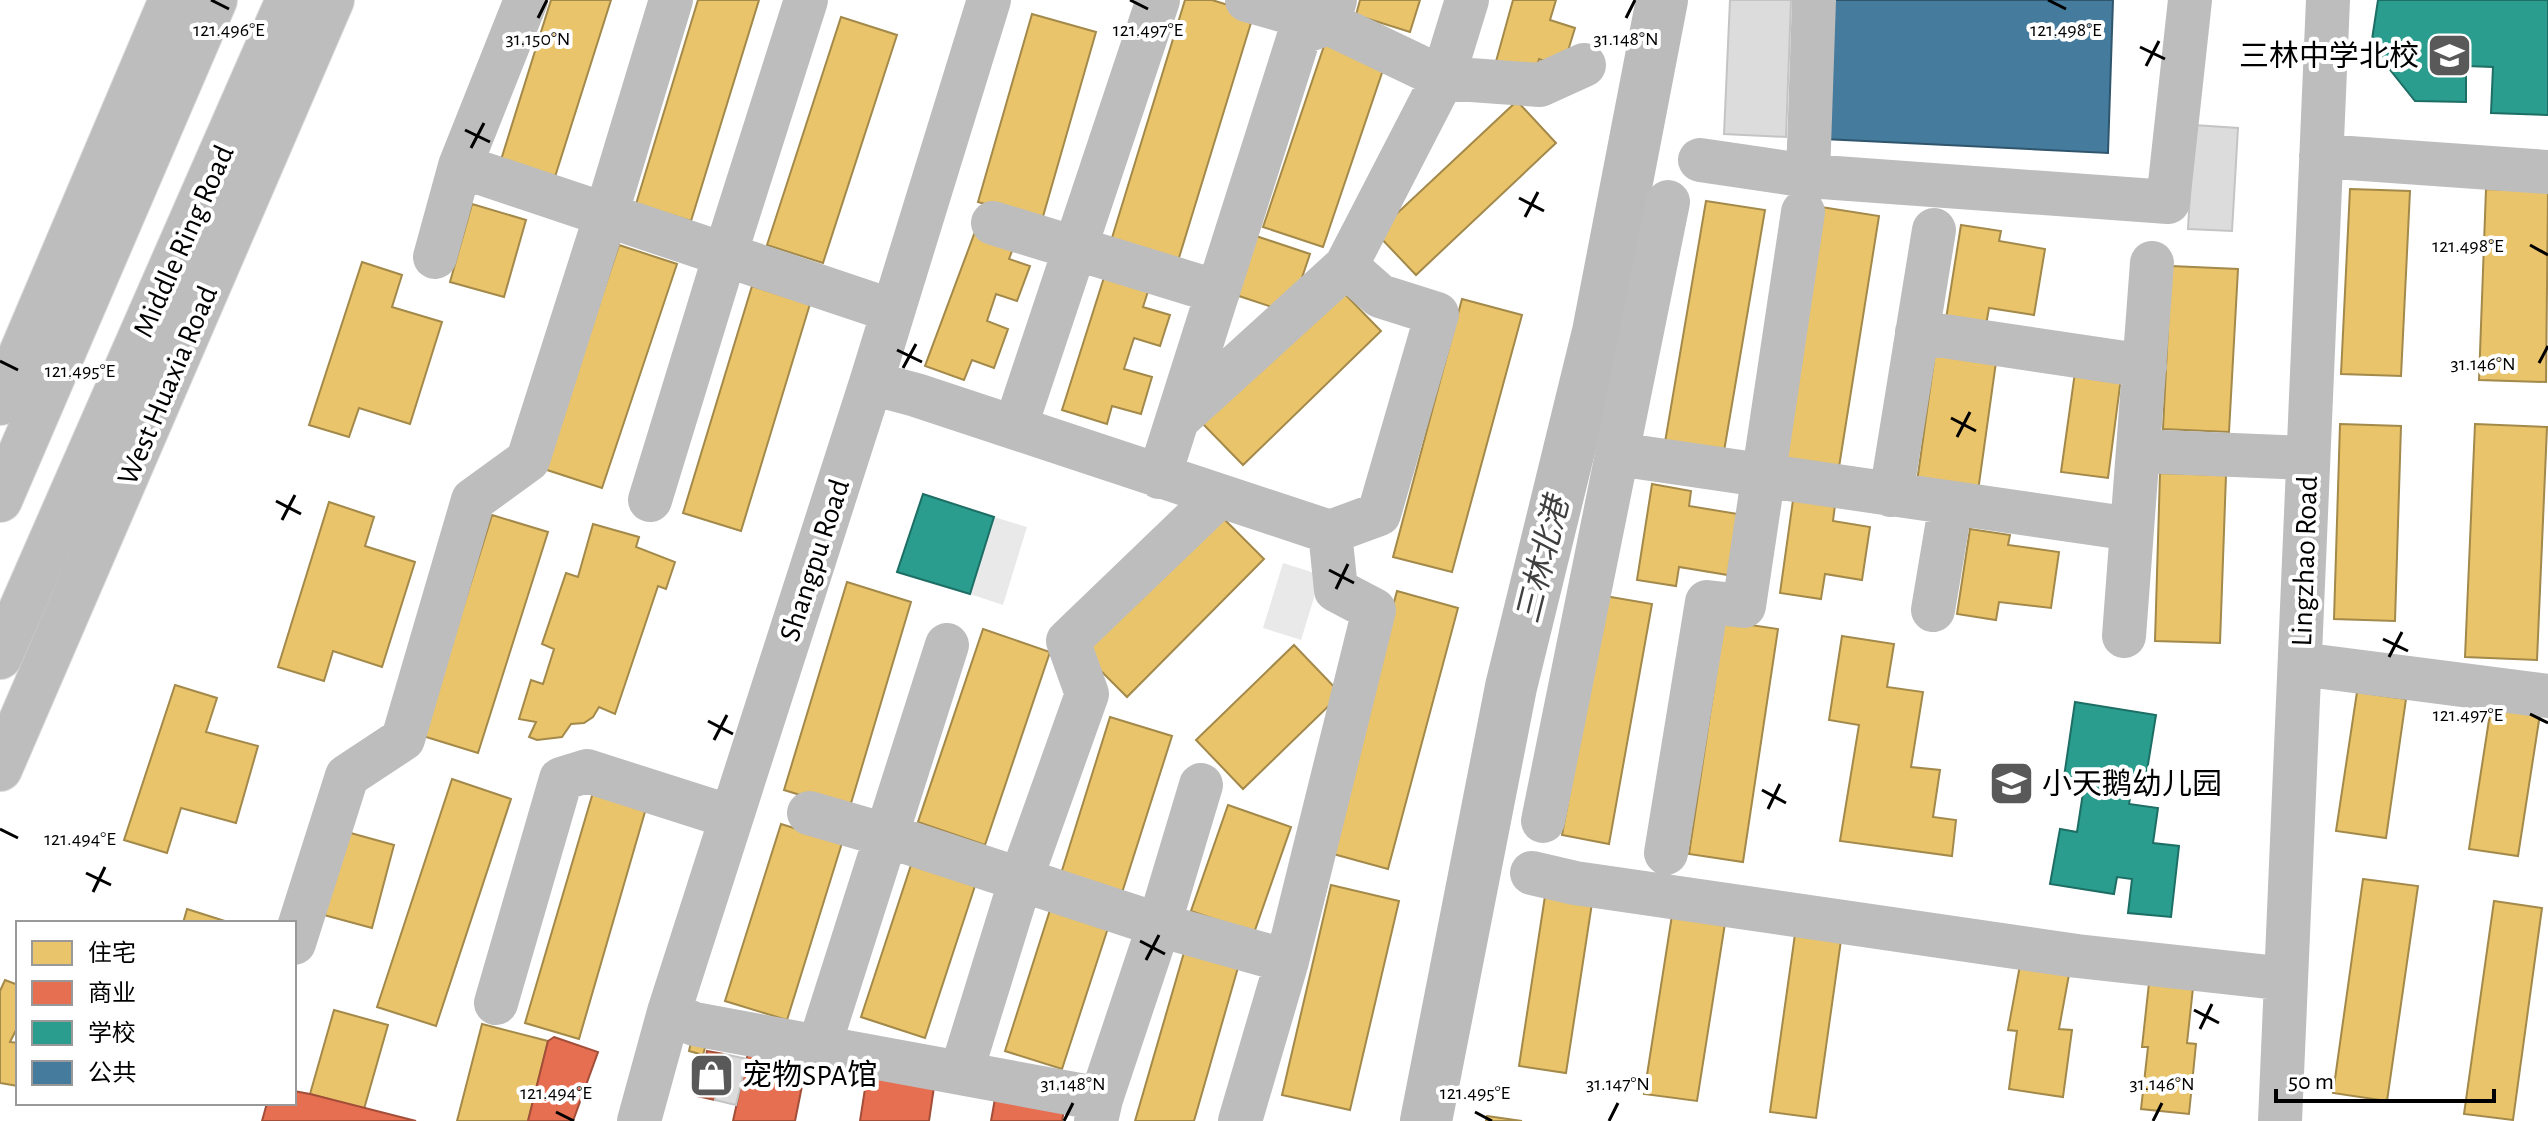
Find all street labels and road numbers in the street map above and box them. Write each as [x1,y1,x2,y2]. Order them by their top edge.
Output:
street label: Middle Ring Road [128,141,240,342]
street label: West Huaxia Road [112,281,223,489]
street label: Lingzhao Road [2287,475,2323,647]
street label: Shangpu Road [775,476,855,645]

